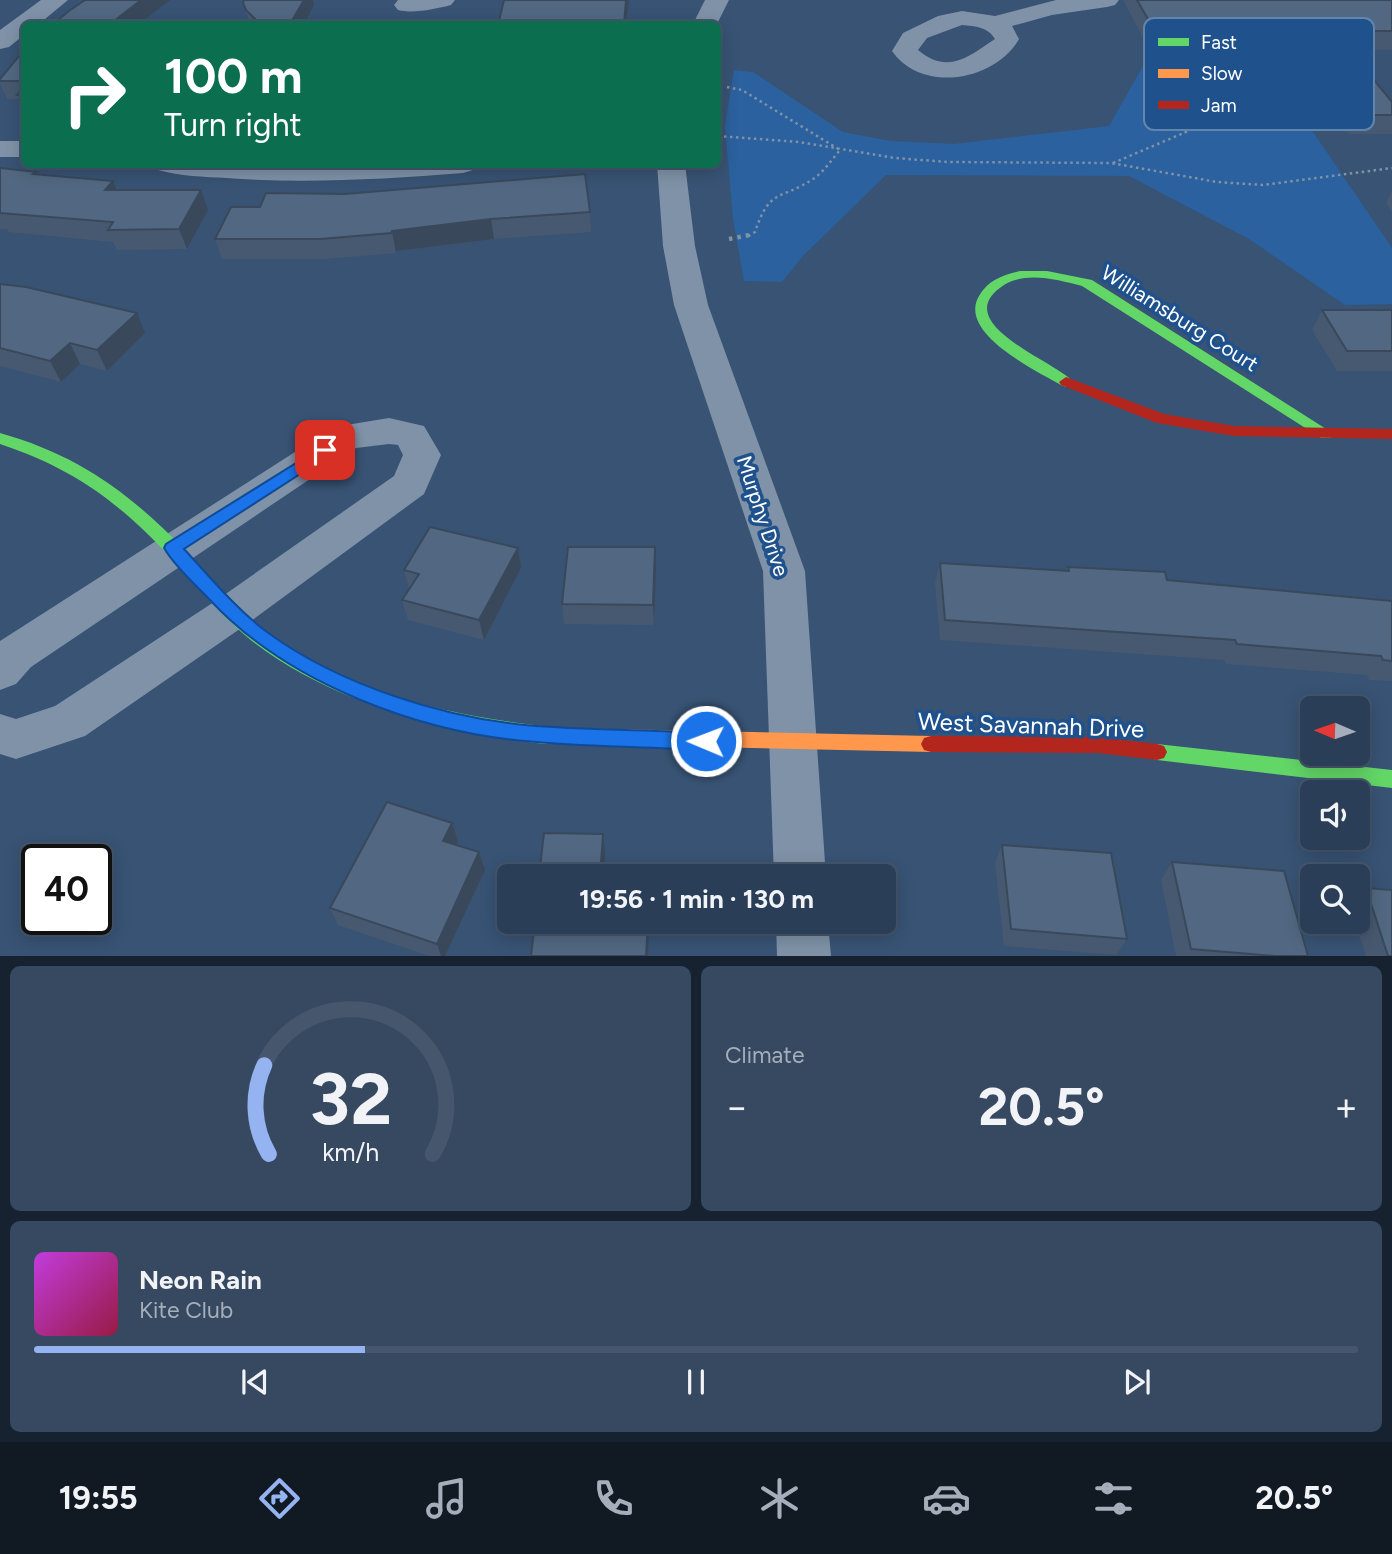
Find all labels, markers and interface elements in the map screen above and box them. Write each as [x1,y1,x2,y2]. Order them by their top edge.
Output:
legend [1144,18,1374,130]
text: Fast [1201,31,1237,54]
text: 100 m [164,46,303,105]
icon: right [49,49,140,140]
text: Slow [1201,62,1243,85]
text: Jam [1201,94,1237,117]
text: Turn right [164,106,302,144]
street label: Williamsburg Court [1097,260,1263,376]
pin [295,420,355,480]
icon: arrive [306,431,344,469]
street label: Murphy Drive [732,453,794,579]
north arrow [1300,696,1370,766]
map controls [1300,696,1370,934]
position arrow [669,704,743,778]
street label: West Savannah Drive [917,707,1145,743]
button: sound [1300,780,1370,850]
speed limit sign: 40 [21,844,112,935]
button: search [1300,864,1370,934]
text: 19:56 · 1 min · 130 m [579,883,814,915]
text: Climate [725,1041,804,1069]
text: 32 [309,1056,392,1143]
text: 20.5° [978,1076,1105,1138]
text: − [725,1084,749,1130]
text: + [1334,1084,1358,1130]
text: km/h [322,1137,379,1167]
text: Neon Rain [139,1264,262,1296]
text: Kite Club [139,1296,233,1324]
icon: previous [236,1363,274,1401]
icon: pause [677,1363,715,1401]
icon: next [1118,1363,1156,1401]
icon: directions [255,1474,304,1523]
icon: music [422,1474,471,1523]
icon: phone [589,1474,638,1523]
icon: climate [755,1474,804,1523]
icon: car [922,1474,971,1523]
icon: filters [1089,1474,1138,1523]
text: 19:55 [59,1479,138,1517]
text: 20.5° [1255,1479,1333,1517]

